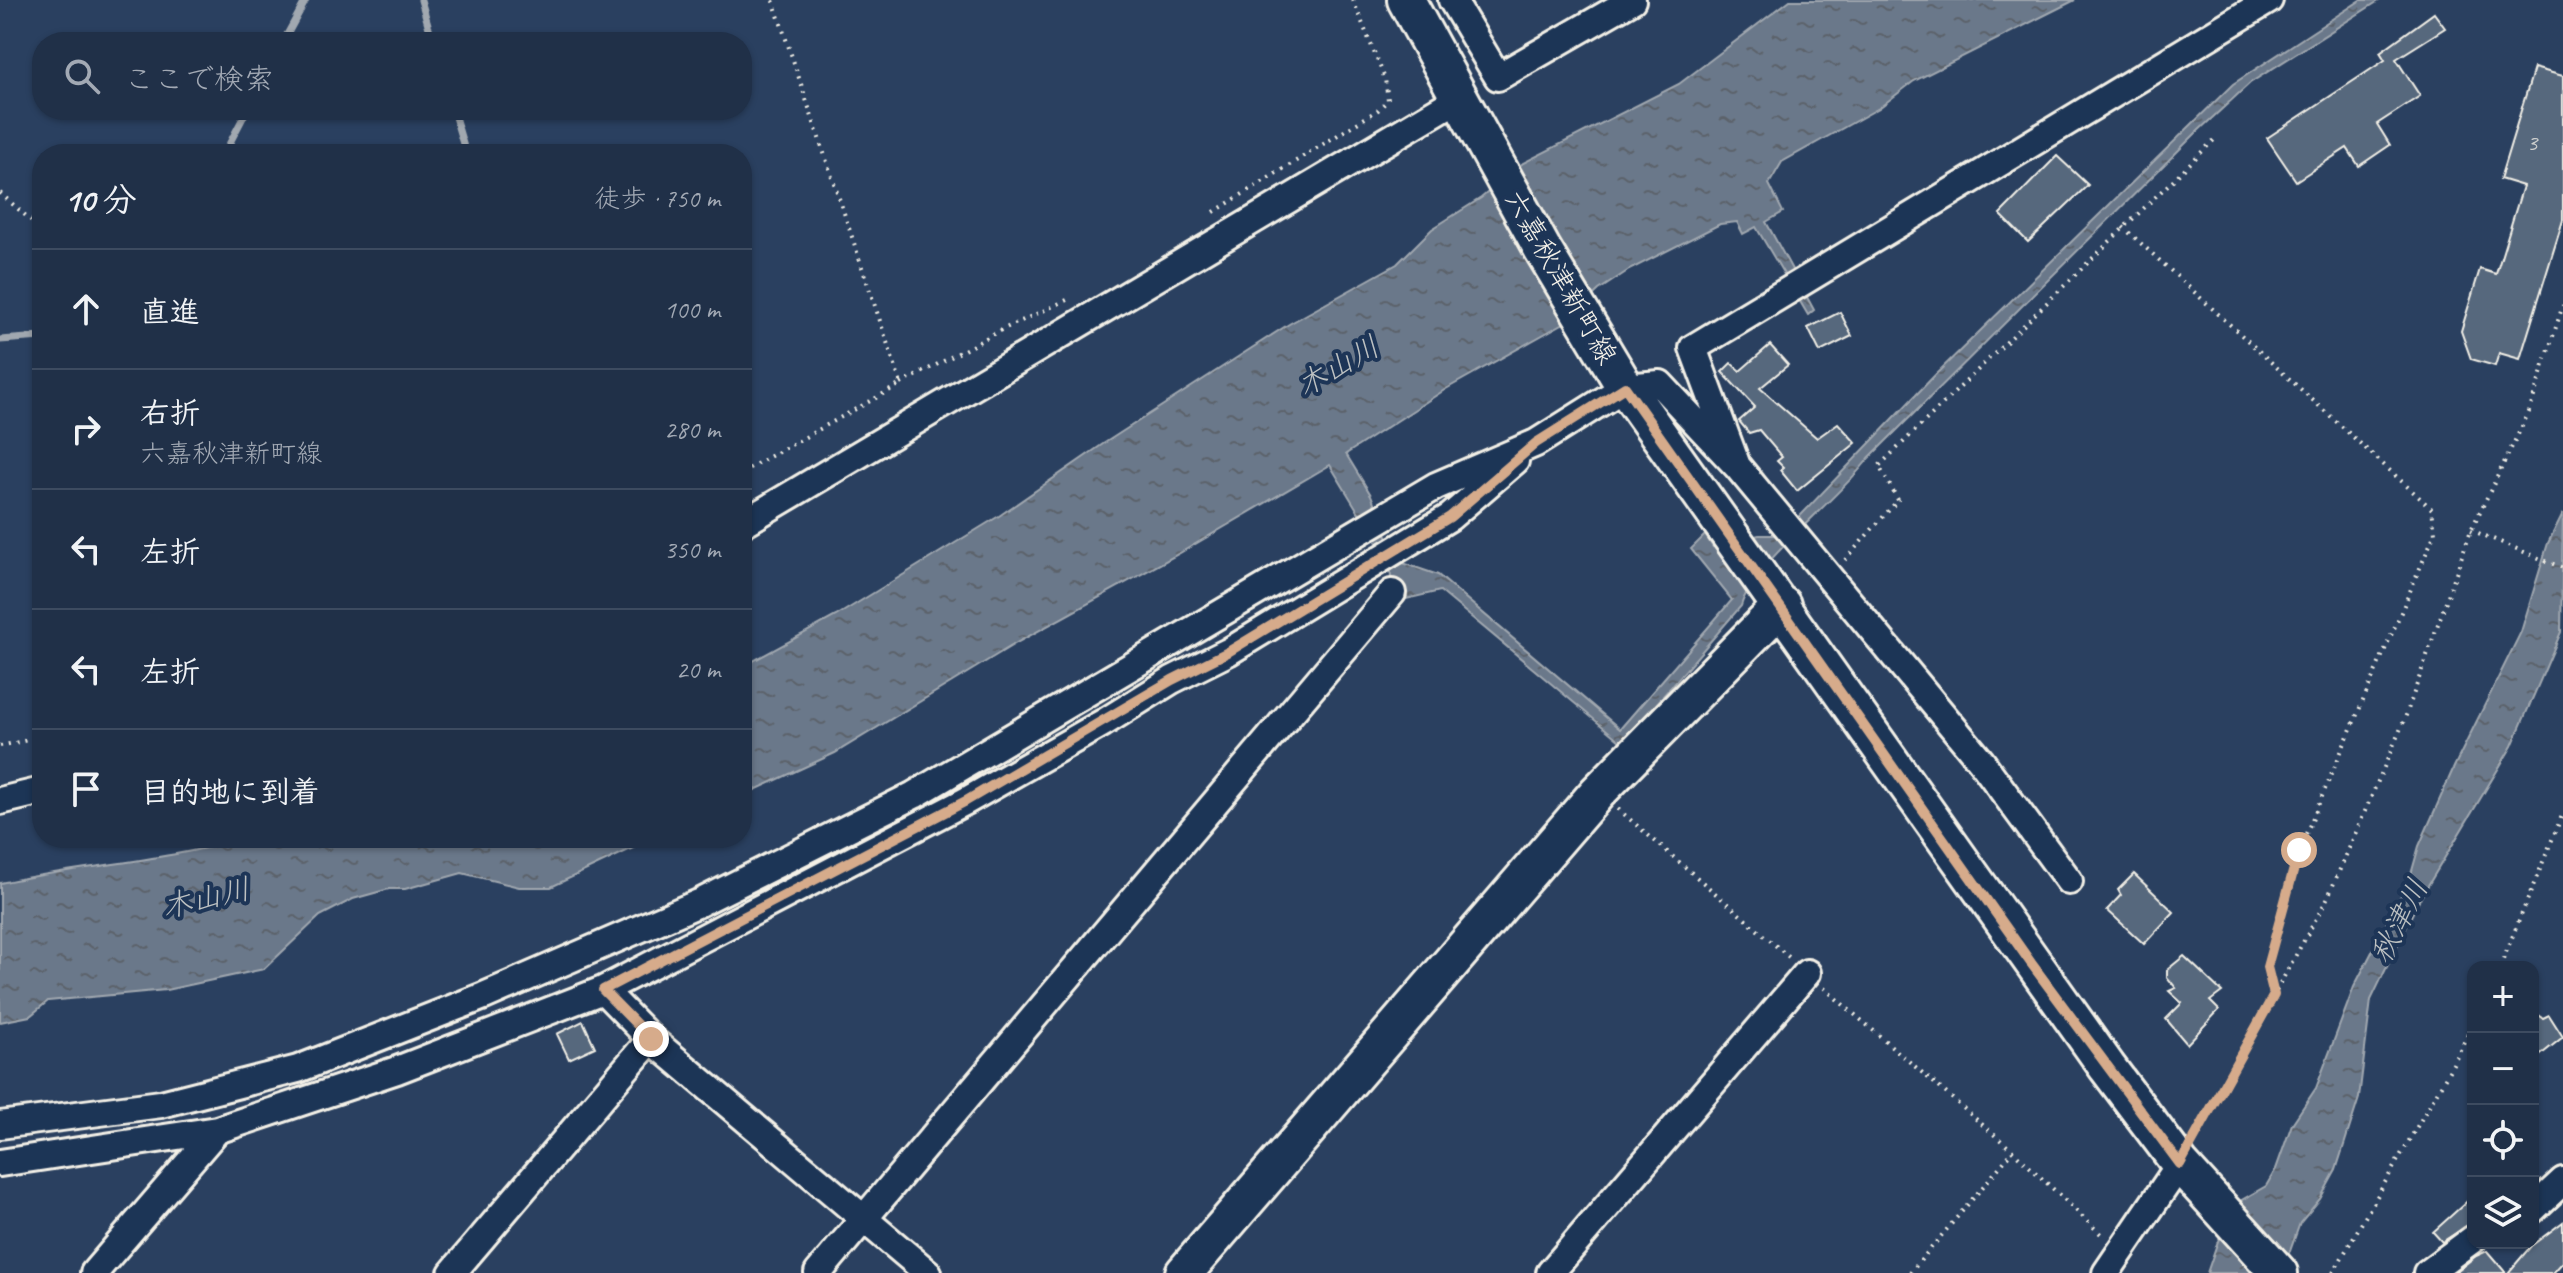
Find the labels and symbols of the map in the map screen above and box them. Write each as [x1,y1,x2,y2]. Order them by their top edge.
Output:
house number: 3 [2527,127,2540,157]
street label: 六嘉秋津新町線 [1497,183,1625,371]
water label: 木山川 [1290,327,1386,405]
route start [2281,832,2317,868]
water label: 木山川 [158,869,254,927]
water label: 秋津川 [2362,872,2436,970]
route end [633,1021,669,1057]

